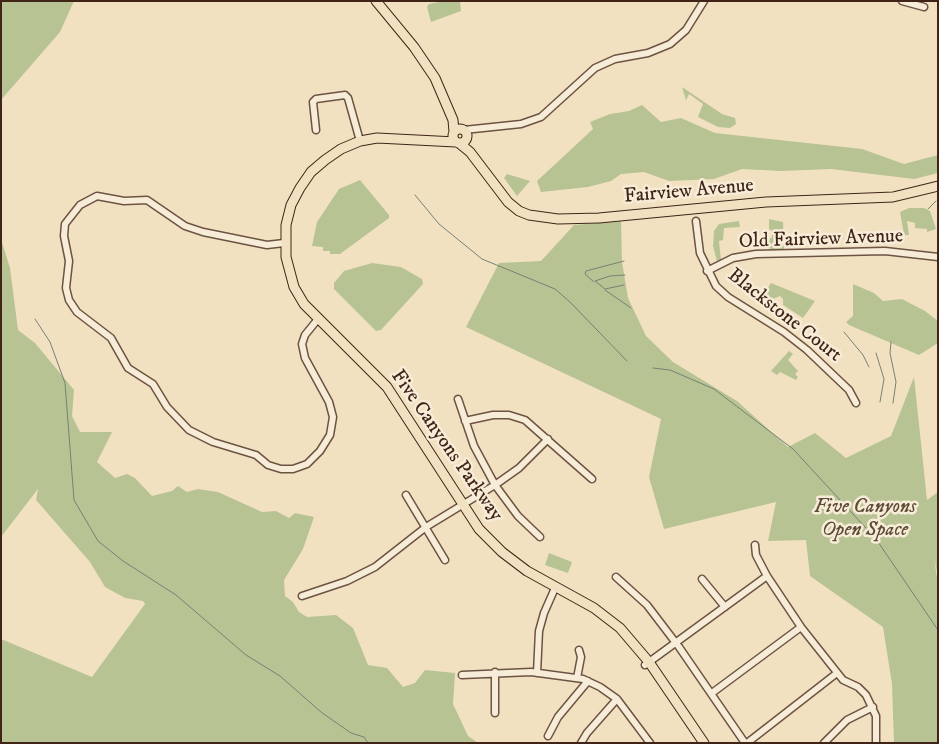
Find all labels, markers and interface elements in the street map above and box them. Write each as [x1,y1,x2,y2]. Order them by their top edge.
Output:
street label: Fairview Avenue [623,174,755,210]
street label: Old Fairview Avenue [739,225,903,255]
street label: Blackstone Court [722,264,846,368]
street label: Five Canyons Parkway [385,366,507,526]
park label: Five Canyons Open Space [814,496,916,543]

